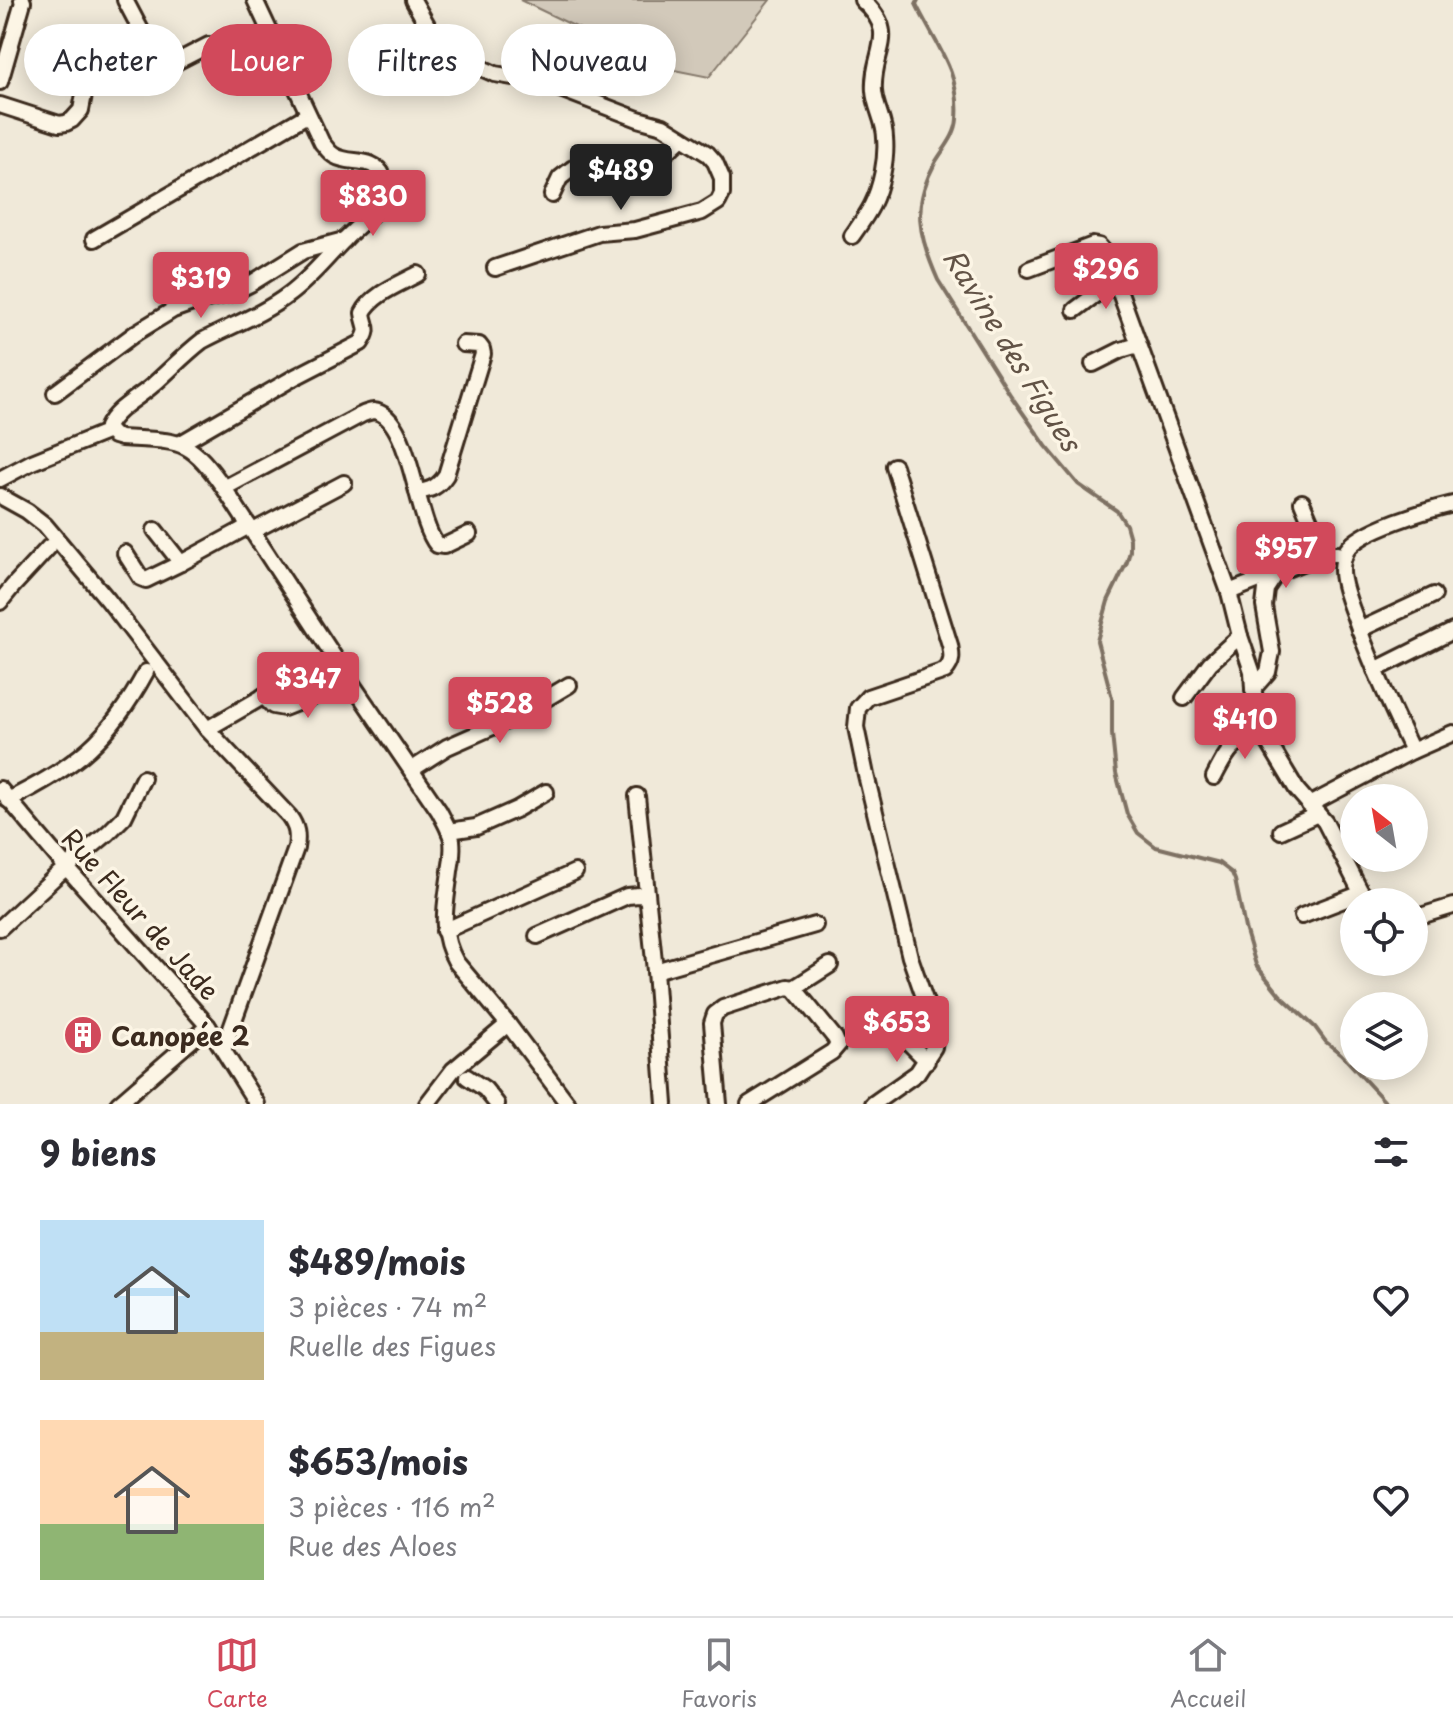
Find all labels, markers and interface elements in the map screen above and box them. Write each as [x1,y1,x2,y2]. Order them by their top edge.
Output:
chip: Acheter [24,24,185,96]
chip: Louer [201,24,332,96]
chip: Filtres [348,24,485,96]
chip: Nouveau [501,24,676,96]
pin: $489 [574,144,668,212]
text: $489 [588,150,654,189]
pin: $830 [326,170,420,238]
text: $830 [339,176,407,215]
water label: Ravine des Figues [933,239,1094,461]
pin: $296 [1059,243,1153,311]
text: $296 [1073,249,1139,288]
pin: $319 [154,252,248,320]
text: $319 [171,258,231,297]
pin: $957 [1239,522,1333,590]
text: $957 [1254,528,1318,567]
pin: $347 [261,652,355,720]
text: $347 [275,658,341,697]
pin: $528 [453,677,547,745]
text: $528 [467,683,534,722]
pin: $410 [1198,693,1292,761]
text: $410 [1213,699,1277,738]
north arrow [1340,784,1428,872]
map controls [1340,784,1428,1080]
street label: Rue Fleur de Jade [53,820,229,1008]
button: locate [1340,888,1428,976]
button: layers [1340,992,1428,1080]
pin: $653 [850,996,944,1064]
text: $653 [863,1002,931,1041]
building icon: Canopée 2 [62,1014,104,1056]
place label: Canopée 2 [111,1016,250,1055]
text: 9 biens [40,1126,156,1178]
icon: filters [1369,1130,1413,1174]
text: $489/mois [288,1235,466,1287]
icon: home [104,1252,200,1348]
icon: heart [1369,1278,1413,1322]
text: 3 pièces · 74 m² [288,1287,487,1326]
text: Ruelle des Figues [288,1326,496,1365]
text: $653/mois [288,1435,468,1487]
icon: home [104,1452,200,1548]
icon: heart [1369,1478,1413,1522]
text: 3 pièces · 116 m² [288,1487,496,1526]
text: Rue des Aloes [288,1526,457,1565]
tab: Carte [207,1633,268,1714]
tab: Favoris [681,1633,757,1714]
tab: Accueil [1170,1633,1246,1714]

